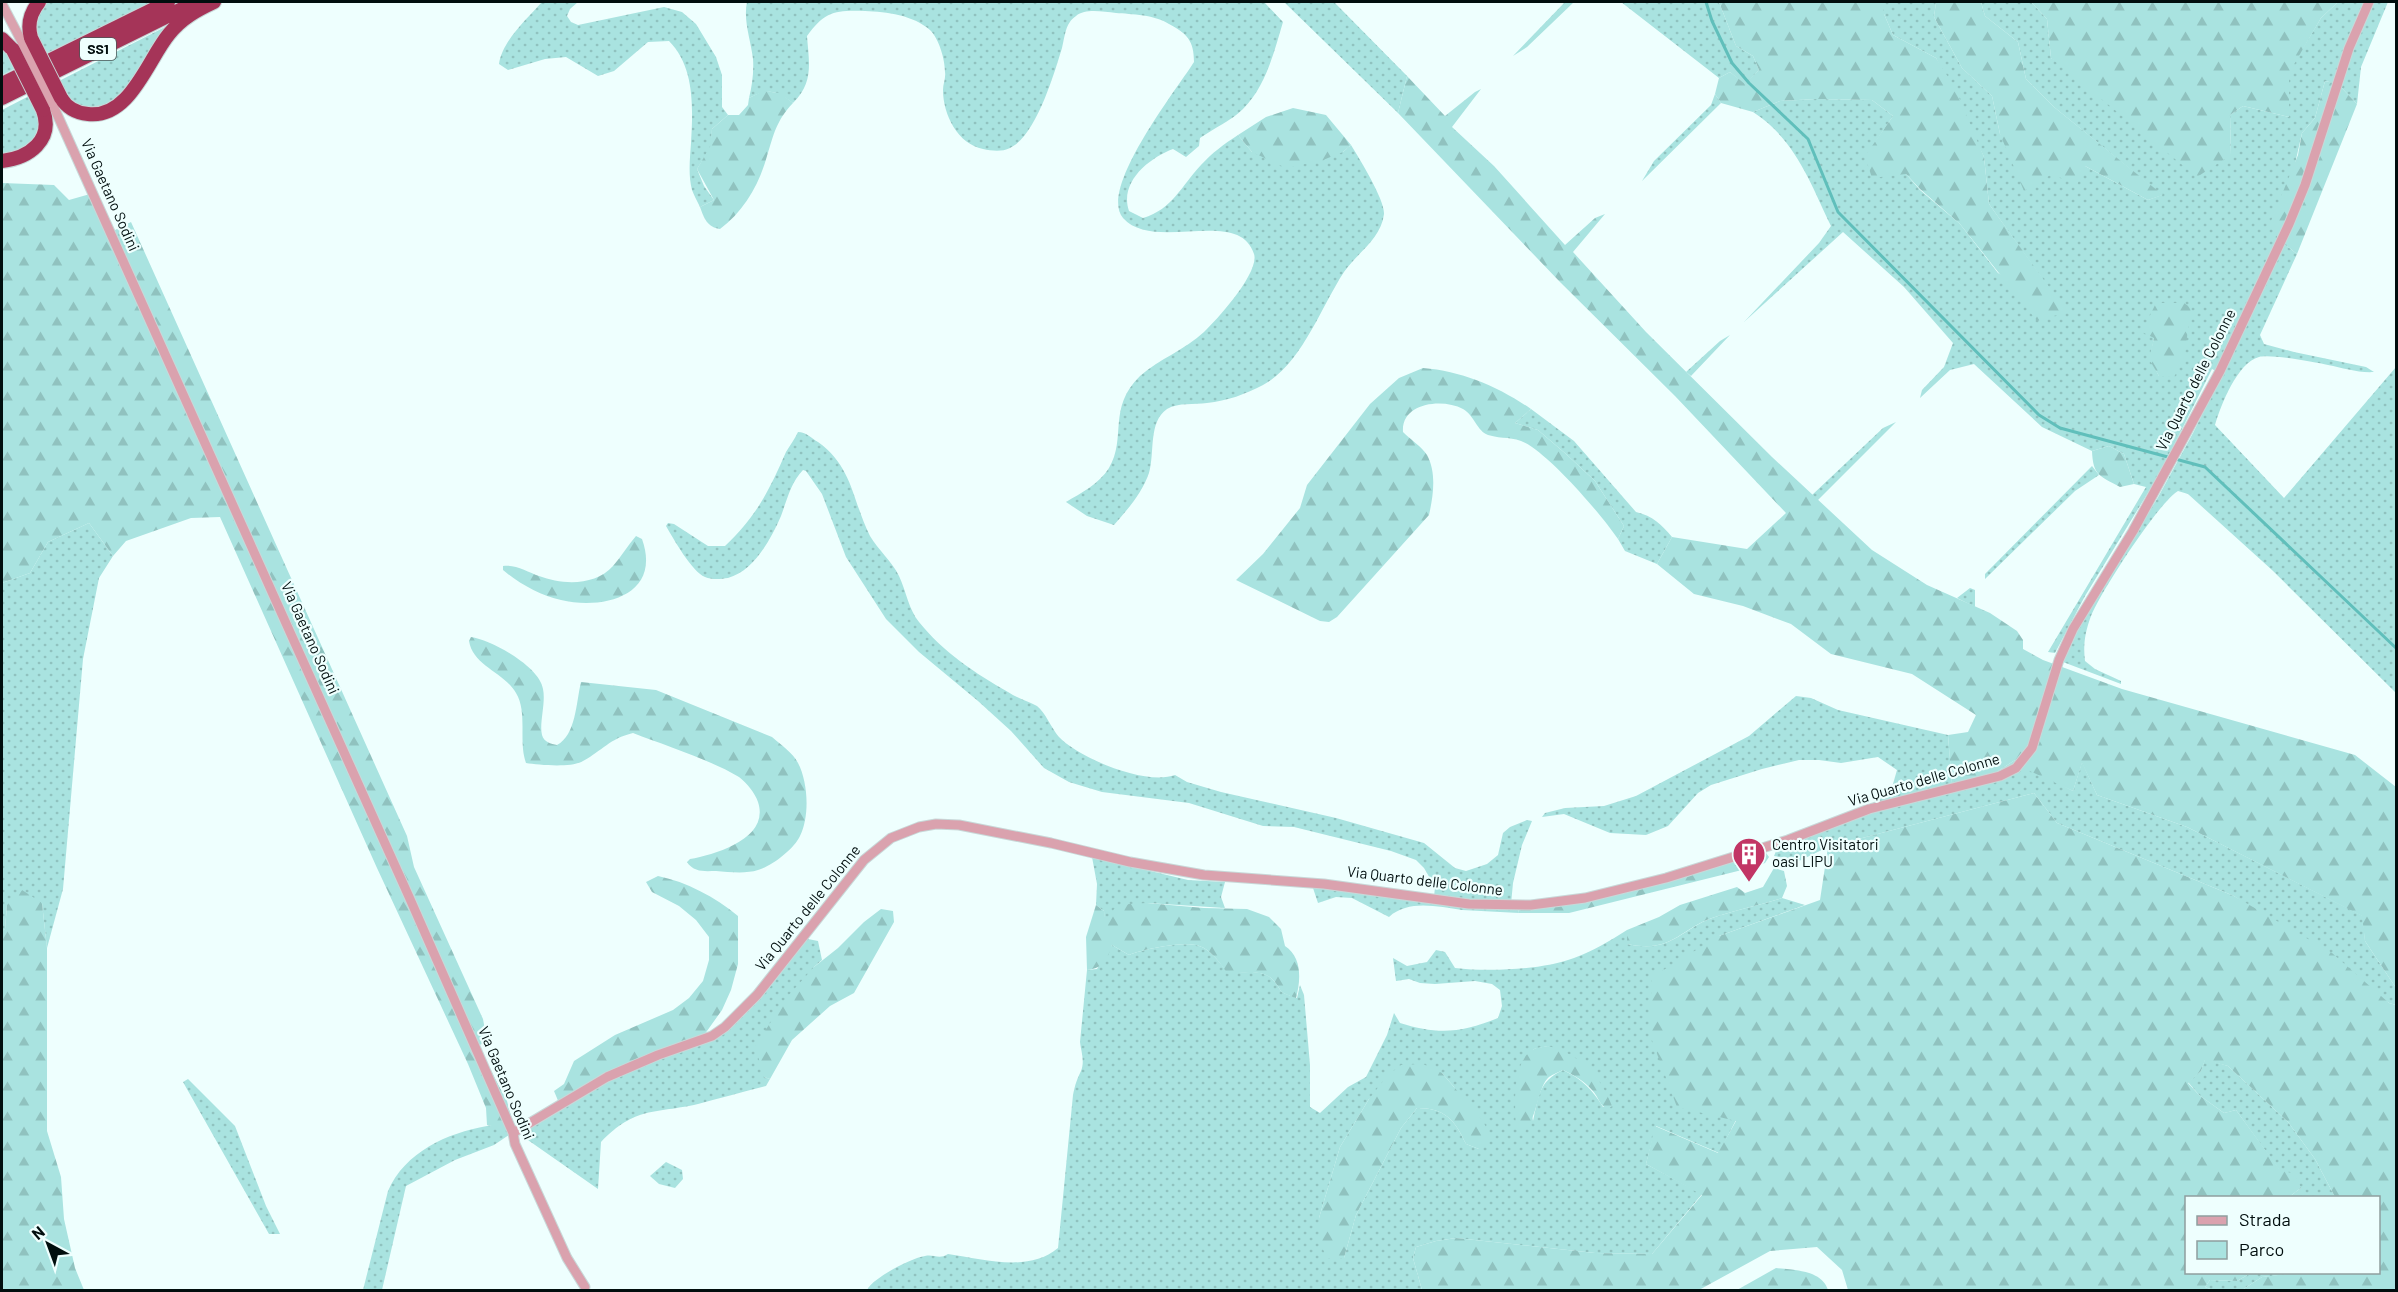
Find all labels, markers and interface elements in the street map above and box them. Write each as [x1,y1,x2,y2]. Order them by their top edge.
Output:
road number: SS1 [80,38,116,60]
street label: Via Gaetano Sodini [78,136,144,254]
street label: Via Quarto delle Colonne [2152,306,2239,453]
street label: Via Gaetano Sodini [278,579,344,697]
street label: Via Quarto delle Colonne [1846,749,2002,809]
place label: Centro Visitatori oasi LIPU [1772,835,1879,870]
building icon: Centro Visitatori oasi LIPU [1731,836,1767,883]
street label: Via Quarto delle Colonne [751,841,864,974]
street label: Via Quarto delle Colonne [1346,862,1504,898]
street label: Via Gaetano Sodini [475,1023,539,1142]
legend [2185,1196,2380,1274]
text: Strada [2239,1208,2291,1230]
north arrow [18,1214,78,1274]
text: N [28,1222,48,1243]
text: Parco [2239,1238,2284,1260]

